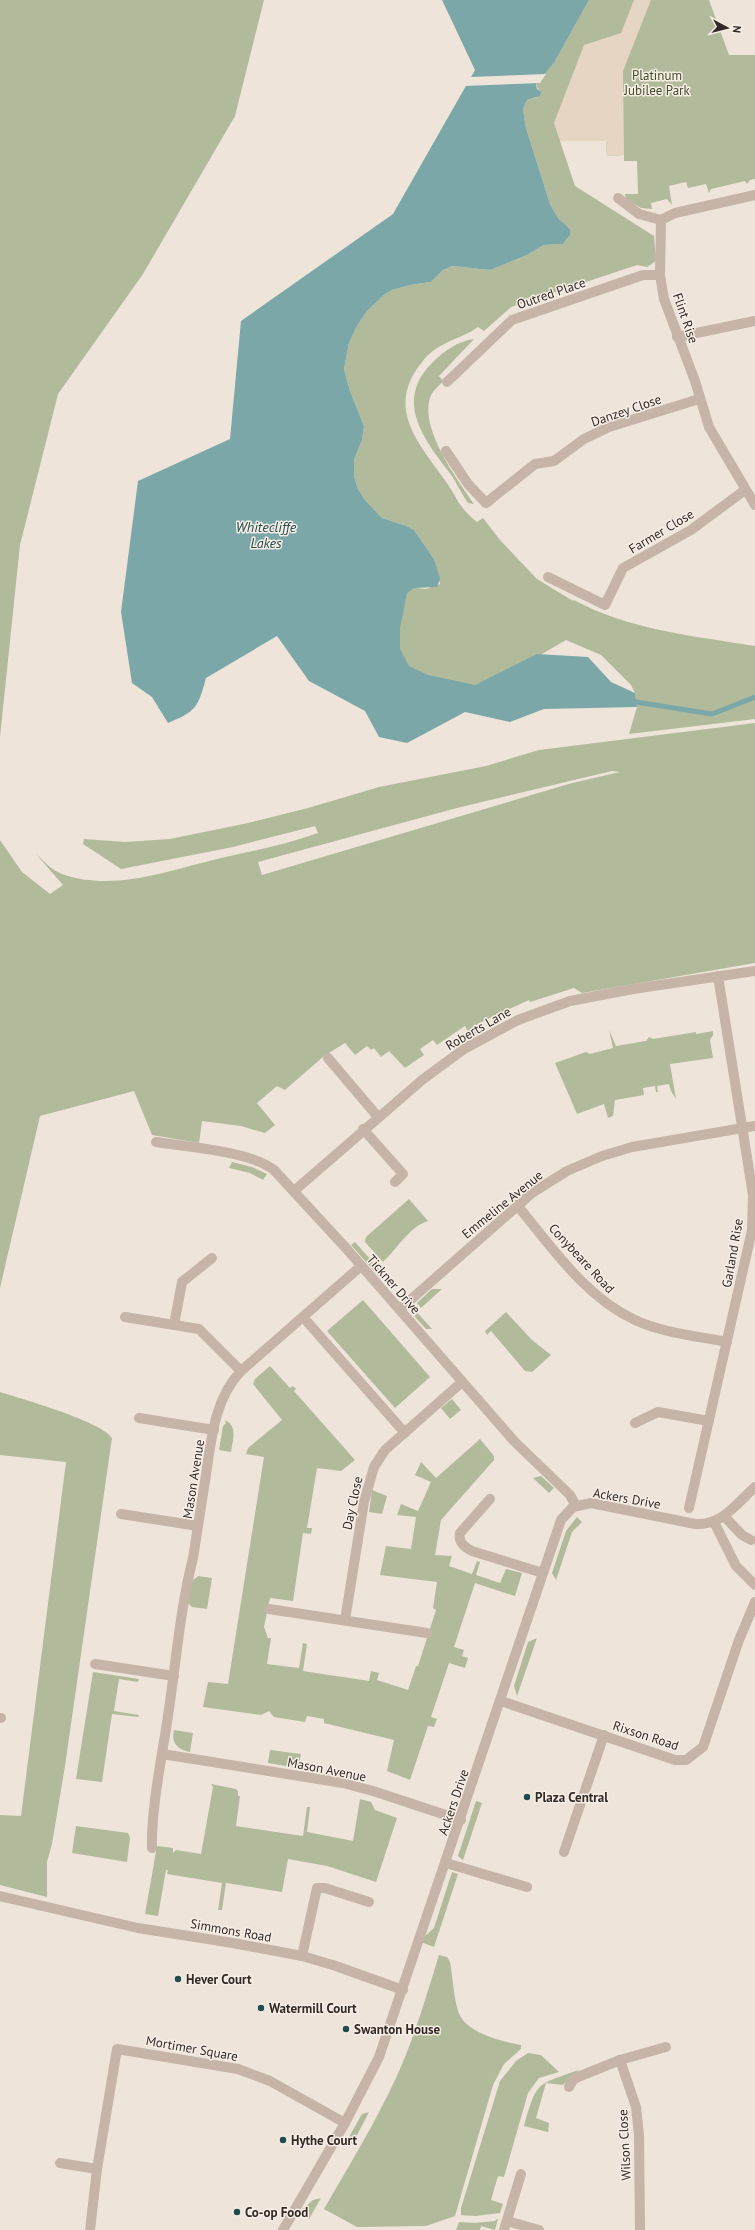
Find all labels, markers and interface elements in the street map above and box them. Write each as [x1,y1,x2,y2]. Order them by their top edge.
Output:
north arrow [707,8,747,48]
text: N [730,25,744,34]
park label: Platinum Jubilee Park [623,67,691,99]
street label: Outred Place [515,274,588,313]
street label: Flint Rise [669,291,702,346]
street label: Danzey Close [589,391,664,430]
street label: Farmer Close [626,505,697,557]
water label: Whitecliffe Lakes [236,518,297,552]
street label: Roberts Lane [443,1003,514,1054]
street label: Emmeline Avenue [458,1167,546,1242]
street label: Garland Rise [718,1217,747,1289]
street label: Conybeare Road [545,1220,618,1297]
street label: Tickner Drive [363,1251,424,1318]
street label: Mason Avenue [179,1438,208,1520]
street label: Day Close [339,1475,366,1531]
street label: Ackers Drive [592,1484,662,1513]
street label: Rixson Road [611,1717,681,1754]
street label: Mason Avenue [286,1754,368,1785]
street label: Ackers Drive [434,1767,473,1837]
place label: Plaza Central [535,1789,608,1806]
marker: Plaza Central [522,1792,532,1802]
street label: Simmons Road [189,1915,273,1946]
place label: Hever Court [186,1971,252,1988]
marker: Hever Court [173,1974,183,1984]
place label: Watermill Court [269,2000,357,2017]
marker: Watermill Court [256,2003,266,2013]
place label: Swanton House [354,2021,441,2038]
marker: Swanton House [341,2024,351,2034]
street label: Mortimer Square [144,2032,239,2065]
street label: Wilson Close [614,2109,635,2181]
place label: Hythe Court [291,2132,358,2149]
marker: Hythe Court [278,2135,288,2145]
place label: Co-op Food [245,2204,308,2221]
marker: Co-op Food [232,2207,242,2217]

